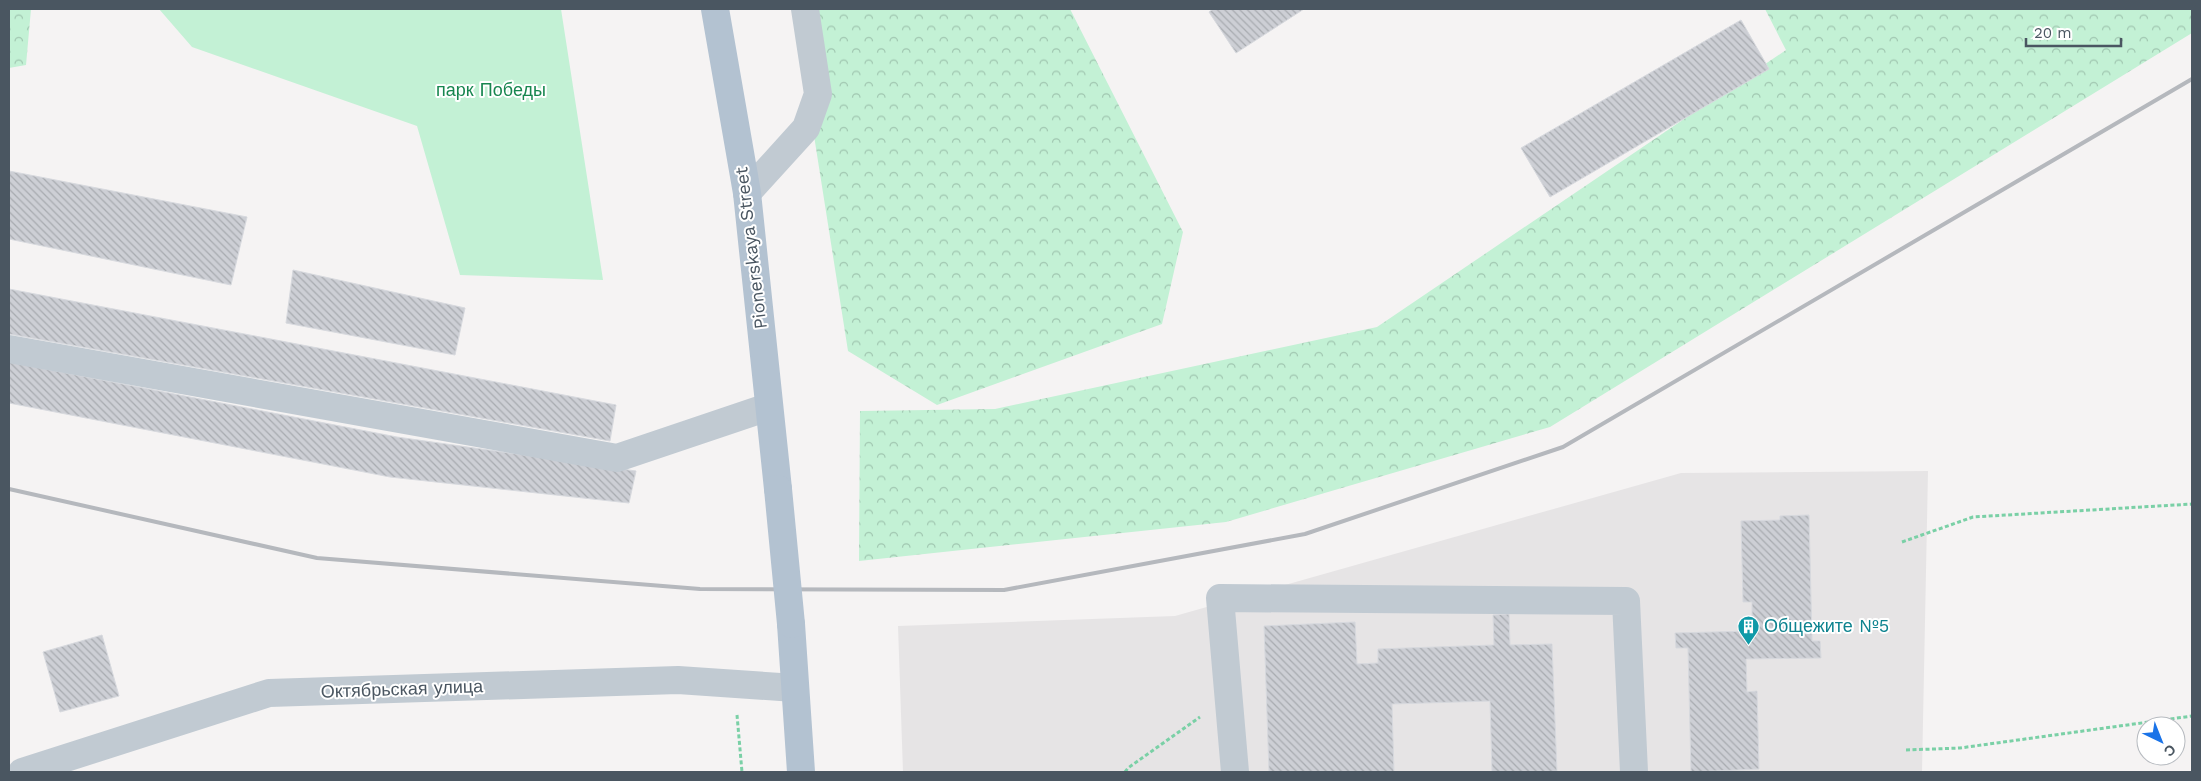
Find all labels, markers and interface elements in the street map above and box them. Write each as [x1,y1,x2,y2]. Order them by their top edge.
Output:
scale bar [2026,15,2121,47]
text: 20 m [2034,24,2072,42]
park label: парк Победы [436,79,546,100]
street label: Pionerskaya Street [730,165,771,330]
building icon: Общежите №5 [1736,614,1760,645]
place label: Общежите №5 [1764,615,1889,636]
street label: Октябрьская улица [320,675,484,702]
north arrow [2136,716,2186,766]
text: С [2161,741,2179,760]

